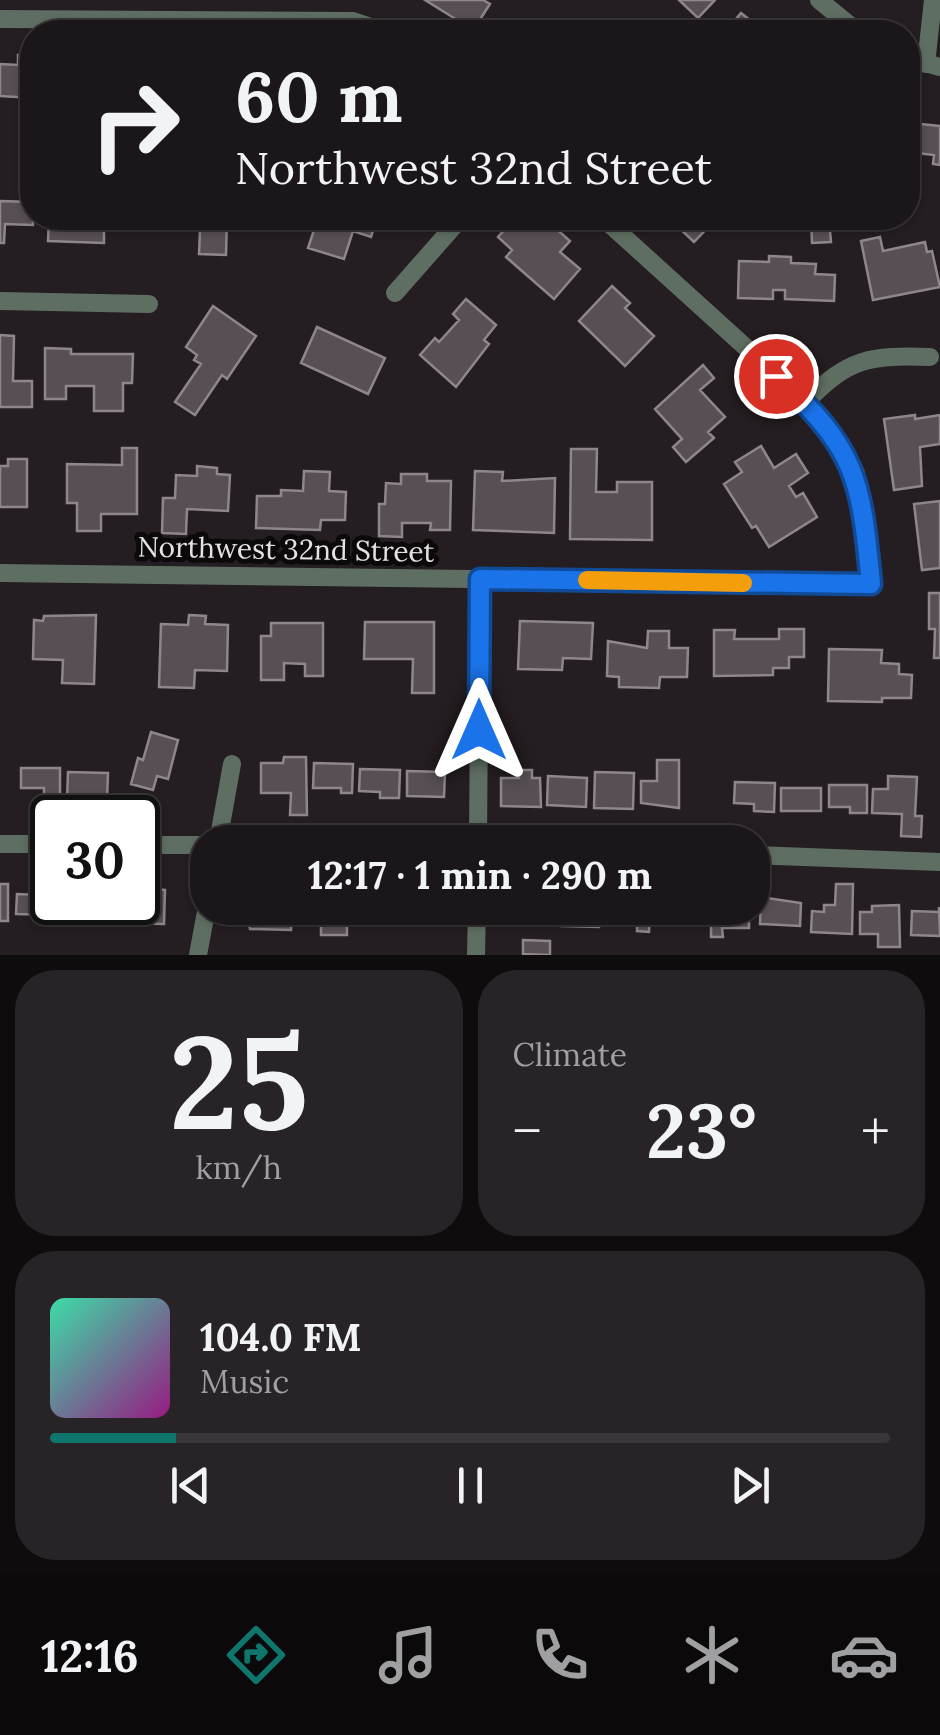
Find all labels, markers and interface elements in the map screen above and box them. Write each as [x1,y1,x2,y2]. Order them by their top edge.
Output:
text: 60 m [235,52,403,141]
icon: right [70,60,200,190]
text: Northwest 32nd Street [235,139,712,196]
pin [734,334,819,419]
icon: arrive [749,349,804,404]
street label: Northwest 32nd Street [137,528,435,570]
position arrow [427,678,531,782]
speed limit sign: 30 [30,795,160,925]
text: 12:17 · 1 min · 290 m [308,851,652,899]
text: 25 [169,998,309,1165]
text: Climate [513,1034,627,1075]
text: 23° [646,1083,757,1179]
text: − [513,1096,542,1166]
text: + [861,1096,890,1166]
text: km/h [196,1147,282,1188]
text: 104.0 FM [200,1313,361,1361]
text: Music [200,1361,289,1402]
icon: previous [163,1458,218,1513]
icon: pause [443,1458,498,1513]
icon: next [723,1458,778,1513]
icon: directions [221,1620,291,1690]
icon: music [373,1620,443,1690]
icon: phone [525,1620,595,1690]
icon: climate [677,1620,747,1690]
icon: car [829,1620,899,1690]
text: 12:16 [41,1627,139,1684]

